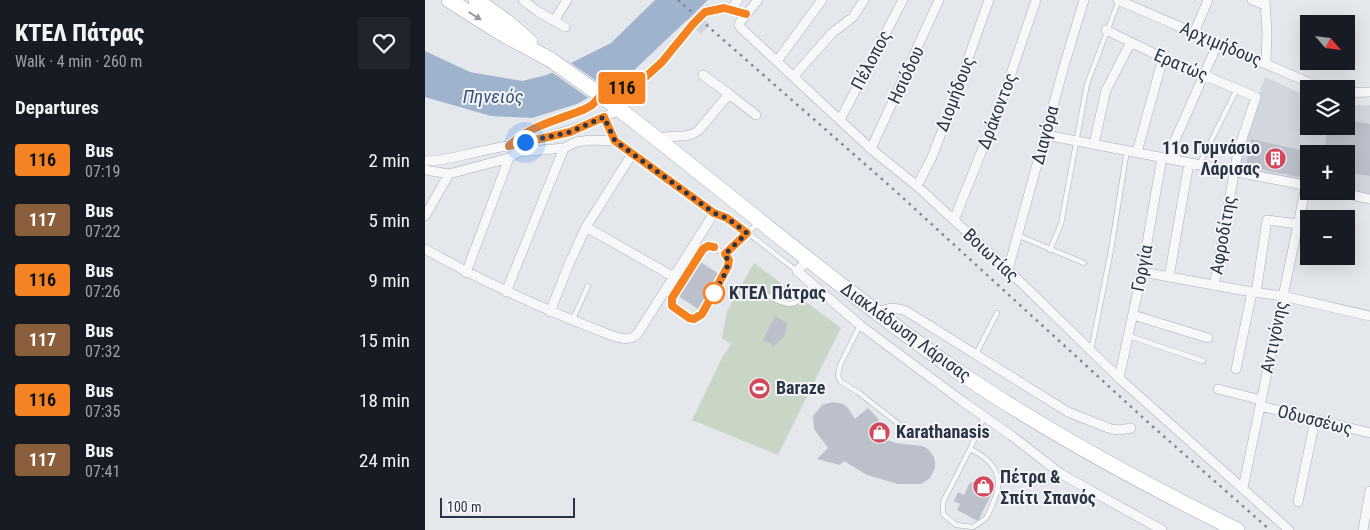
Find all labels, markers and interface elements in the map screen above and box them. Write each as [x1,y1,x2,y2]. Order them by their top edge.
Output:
one-way arrow [468,12,482,21]
north arrow [1300,15,1355,70]
map controls [1300,15,1355,265]
button: heart [358,17,410,69]
street label: Αρχιμήδους [1177,17,1265,70]
text: ΚΤΕΛ Πάτρας [15,19,144,47]
street label: Πέλοπος [846,26,895,93]
street label: Ησιόδου [883,43,928,107]
street label: Ερατώς [1151,44,1211,85]
text: Walk · 4 min · 260 m [15,52,142,71]
street label: Διομήδους [931,53,978,134]
street label: Δράκοντος [972,70,1021,152]
line badge: 116 [593,72,651,104]
text: 116 [608,77,636,98]
button: layers [1300,80,1355,135]
water label: Πηνειός [463,85,523,108]
text: Departures [15,96,99,119]
street label: Διαγόρα [1027,103,1062,167]
your location [513,130,538,155]
place label: 11ο Γυμνάσιο Λάρισας [1162,137,1260,179]
text: Bus [85,139,114,162]
button: + [1300,145,1355,200]
building icon: 11ο Γυμνάσιο Λάρισας [1264,146,1288,170]
text: 116 [29,149,56,170]
text: 2 min [368,149,410,172]
text: 07:19 [85,162,120,181]
street label: Αφροδίτης [1205,194,1240,276]
text: Bus [85,199,114,222]
text: 117 [29,209,56,230]
text: 5 min [368,209,410,232]
button: − [1300,210,1355,265]
text: 07:22 [85,222,120,241]
street label: Βοιωτίας [959,224,1023,286]
street label: Γοργία [1127,243,1156,293]
text: Bus [85,259,114,282]
text: 116 [29,269,56,290]
text: 9 min [368,269,410,292]
street label: Διακλάδωση Λάρισας [837,277,975,386]
text: 07:26 [85,282,120,301]
marker: ΚΤΕΛ Πάτρας [703,282,725,304]
place label: ΚΤΕΛ Πάτρας [729,282,826,303]
street label: Αντιγόνης [1256,299,1291,375]
text: Bus [85,319,114,342]
text: 117 [29,329,56,350]
text: 15 min [359,329,410,352]
text: 07:32 [85,342,120,361]
sports icon: Baraze [748,376,772,400]
place label: Baraze [776,377,826,398]
text: Bus [85,379,114,402]
text: 116 [29,389,56,410]
text: 18 min [359,389,410,412]
street label: Οδυσσέως [1276,400,1355,439]
text: 07:35 [85,402,120,421]
shop icon: Karathanasis [868,420,892,444]
place label: Karathanasis [896,421,990,442]
text: Bus [85,439,114,462]
text: 117 [29,449,56,470]
text: 24 min [359,449,410,472]
text: 07:41 [85,462,120,481]
place label: Πέτρα & Σπίτι Σπανός [1000,466,1096,508]
shop icon: Πέτρα & Σπίτι Σπανός [972,475,996,499]
scale bar [440,495,575,518]
text: 100 m [447,499,482,515]

